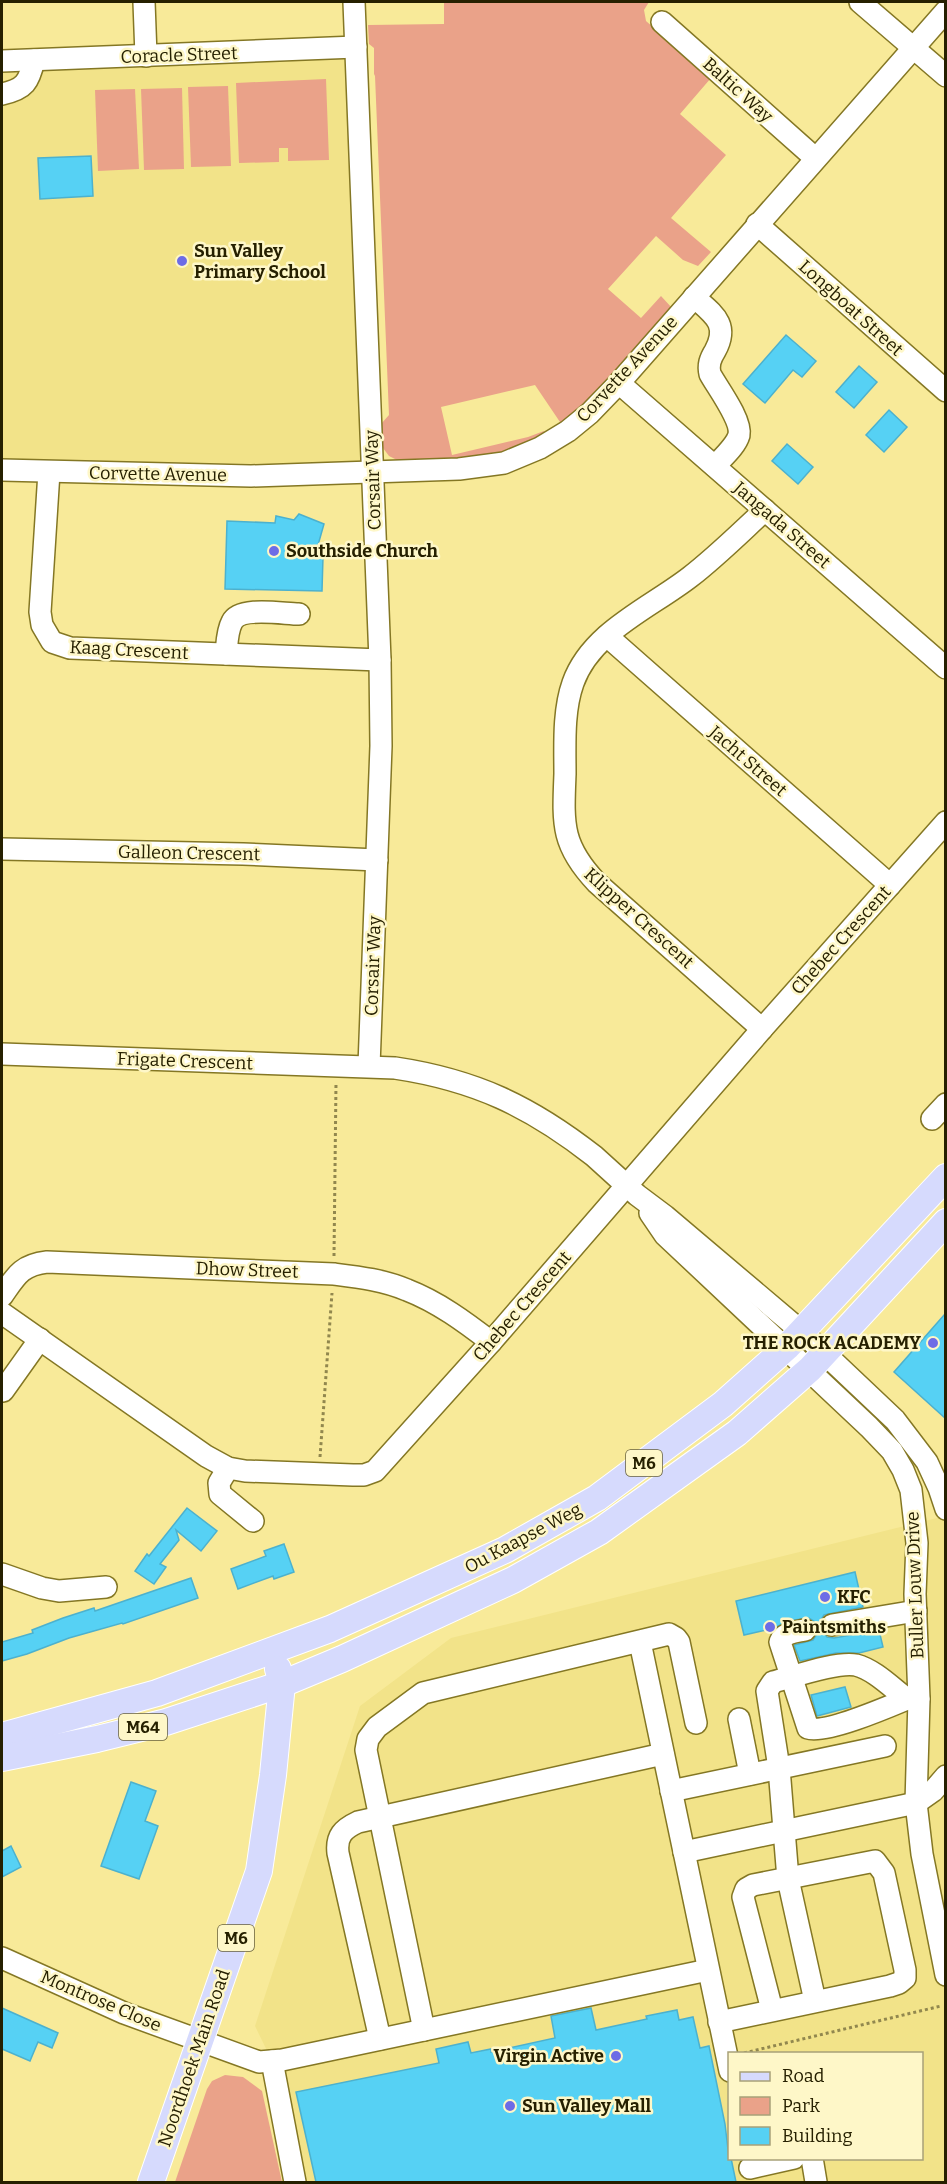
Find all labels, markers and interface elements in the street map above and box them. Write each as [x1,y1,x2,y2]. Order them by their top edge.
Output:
street label: Coracle Street [120,42,238,68]
street label: Baltic Way [698,53,778,127]
place label: Sun Valley Primary School [194,240,326,283]
marker: Sun Valley Primary School [175,254,189,268]
street label: Longboat Street [794,255,908,361]
street label: Corvette Avenue [572,311,682,427]
street label: Corsair Way [360,429,386,531]
street label: Corvette Avenue [89,462,227,486]
street label: Jangada Street [728,476,835,573]
place label: Southside Church [286,540,439,562]
marker: Southside Church [267,544,281,558]
street label: Kaag Crescent [69,636,190,664]
street label: Jacht Street [704,720,792,801]
street label: Galleon Crescent [118,841,261,865]
street label: Klipper Crescent [580,863,699,973]
street label: Chebec Crescent [786,881,896,999]
street label: Corsair Way [360,915,386,1017]
street label: Frigate Crescent [117,1048,254,1074]
street label: Chebec Crescent [468,1246,576,1366]
street label: Dhow Street [195,1257,299,1283]
place label: THE ROCK ACADEMY [743,1332,921,1354]
marker: THE ROCK ACADEMY [926,1336,940,1350]
road number: M6 [626,1450,662,1476]
street label: Ou Kaapse Weg [461,1498,585,1578]
street label: Buller Louw Drive [901,1511,929,1659]
place label: KFC [837,1586,871,1608]
marker: KFC [818,1590,832,1604]
place label: Paintsmiths [782,1616,886,1638]
marker: Paintsmiths [763,1620,777,1634]
road number: M64 [119,1714,167,1740]
road number: M6 [218,1925,254,1951]
street label: Montrose Close [37,1966,165,2036]
street label: Noordhoek Main Road [153,1966,235,2150]
place label: Virgin Active [494,2045,604,2067]
marker: Virgin Active [609,2049,623,2063]
legend [728,2052,923,2160]
text: Road [782,2065,825,2087]
place label: Sun Valley Mall [522,2095,652,2117]
text: Park [782,2095,821,2117]
marker: Sun Valley Mall [503,2099,517,2113]
text: Building [782,2125,853,2147]

